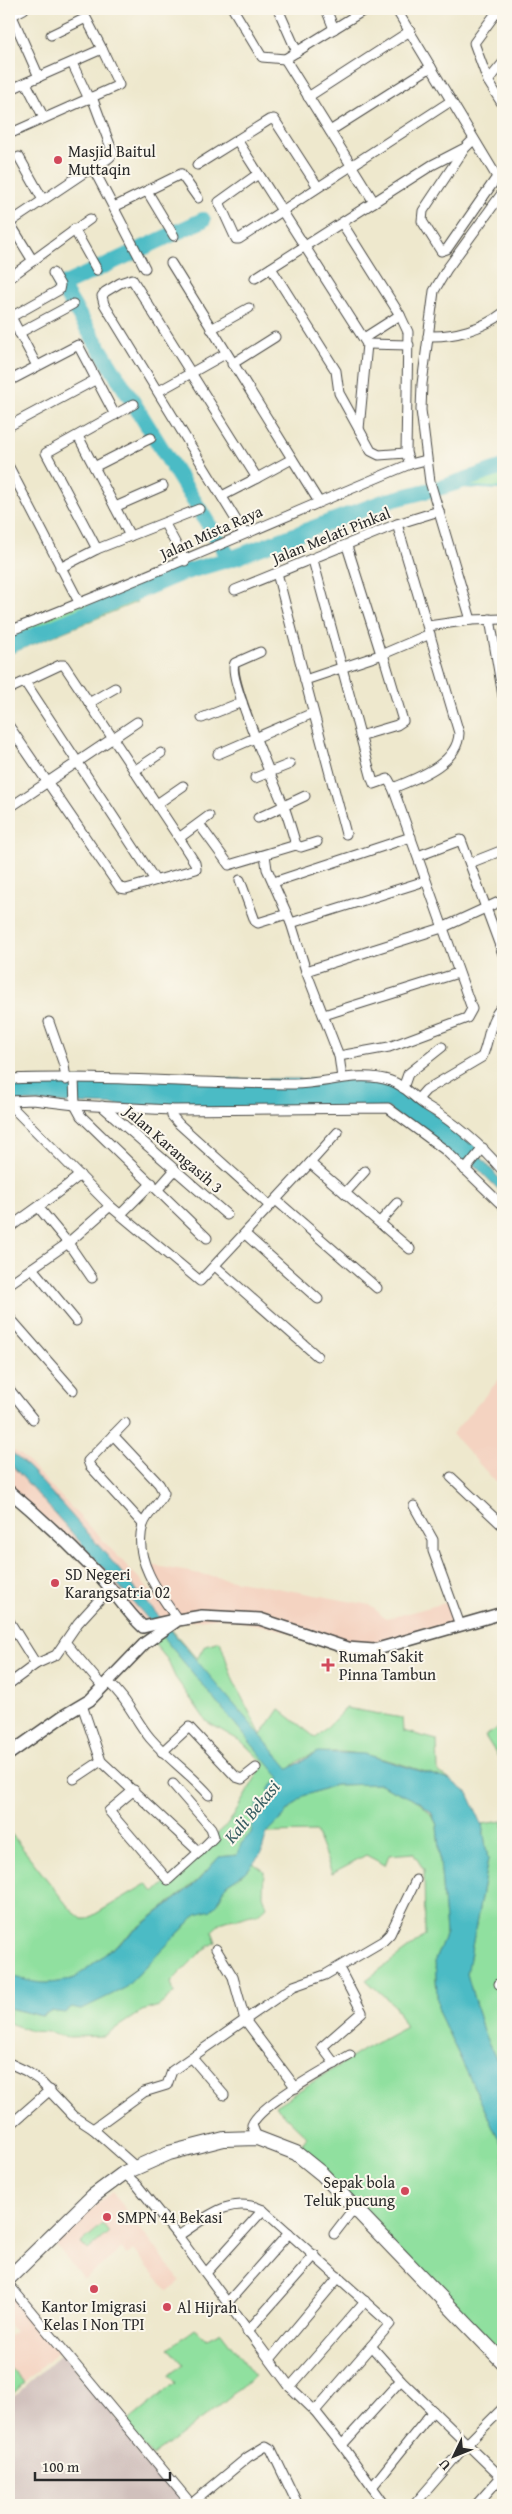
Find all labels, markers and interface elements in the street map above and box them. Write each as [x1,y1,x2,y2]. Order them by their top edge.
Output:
place label: Masjid Baitul Muttaqin [68,139,156,181]
marker: Masjid Baitul Muttaqin [52,154,64,166]
street label: Jalan Mista Raya [154,499,266,566]
street label: Jalan Melati Pinkal [266,500,394,570]
street label: Jalan Karangasih 3 [118,1098,229,1199]
place label: SD Negeri Karangsatria 02 [65,1562,170,1604]
marker: SD Negeri Karangsatria 02 [49,1577,61,1589]
place label: Rumah Sakit Pinna Tambun [339,1644,436,1686]
marker: Rumah Sakit Pinna Tambun [321,1658,335,1672]
water label: Kali Bekasi [217,1774,286,1850]
place label: Sepak bola Teluk pucung [304,2170,395,2212]
marker: Sepak bola Teluk pucung [399,2185,411,2197]
place label: SMPN 44 Bekasi [117,2205,223,2229]
marker: SMPN 44 Bekasi [101,2211,113,2223]
marker: Kantor Imigrasi Kelas I Non TPI [88,2283,100,2295]
place label: Kantor Imigrasi Kelas I Non TPI [41,2294,147,2336]
place label: Al Hijrah [177,2295,237,2319]
marker: Al Hijrah [161,2301,173,2313]
north arrow [430,2432,480,2482]
scale bar [35,2449,170,2481]
text: U [434,2454,455,2475]
text: 100 m [42,2456,80,2477]

